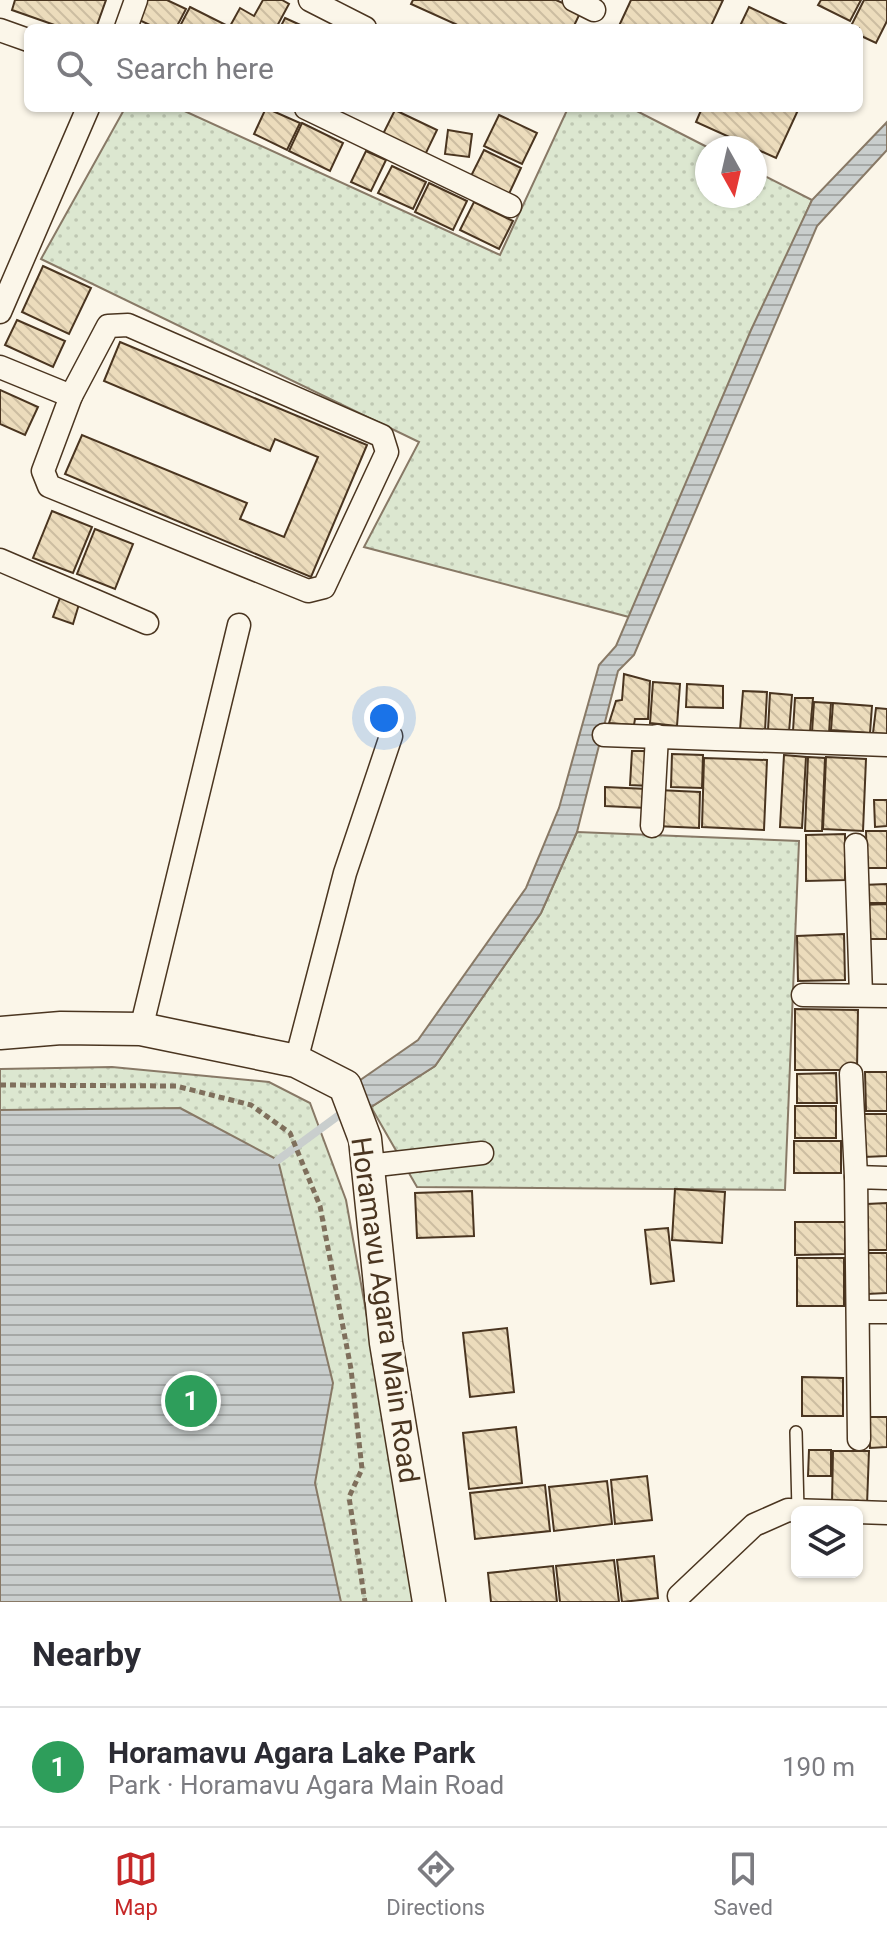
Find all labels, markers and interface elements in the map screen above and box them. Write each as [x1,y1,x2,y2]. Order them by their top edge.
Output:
search box [24,24,863,112]
icon: search [52,46,96,90]
text: Search here [116,51,274,86]
north arrow [695,136,767,208]
your location [364,698,404,738]
street label: Horamavu Agara Main Road [344,1135,426,1485]
pin: 1 [165,1371,217,1431]
map controls [791,1506,863,1578]
button: layers [791,1506,863,1578]
text: Nearby [32,1634,141,1674]
text: Horamavu Agara Lake Park [108,1735,475,1770]
text: 1 [51,1752,65,1782]
text: 190 m [782,1752,855,1782]
text: Park · Horamavu Agara Main Road [108,1770,504,1800]
tab: Map [114,1847,158,1920]
tab: Directions [386,1847,485,1920]
tab: Saved [713,1847,773,1920]

